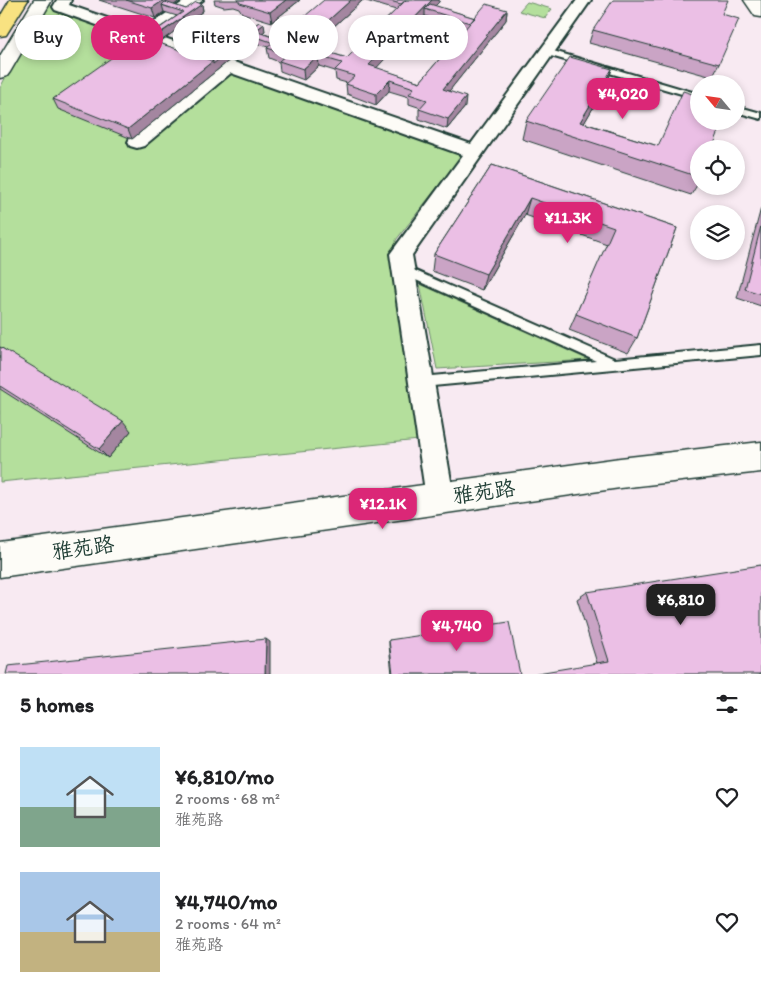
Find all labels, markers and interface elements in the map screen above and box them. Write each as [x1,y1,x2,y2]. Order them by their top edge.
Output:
chip: Buy [15,15,81,60]
chip: Rent [91,15,163,60]
chip: Filters [173,15,259,60]
chip: New [269,15,338,60]
chip: Apartment [348,15,468,60]
north arrow [690,75,745,130]
map controls [690,75,745,260]
pin: ¥4,020 [582,78,664,120]
text: ¥4,020 [598,84,648,103]
button: locate [690,140,745,195]
pin: ¥11.3K [527,202,609,244]
button: layers [690,205,745,260]
text: ¥11.3K [545,208,591,227]
street label: 雅苑路 [451,475,517,508]
pin: ¥12.1K [342,488,424,530]
text: ¥12.1K [360,494,406,513]
street label: 雅苑路 [50,531,116,564]
pin: ¥6,810 [640,584,722,626]
text: ¥6,810 [657,590,705,609]
pin: ¥4,740 [416,610,498,652]
text: ¥4,740 [432,616,482,635]
icon: filters [713,690,741,718]
text: 5 homes [20,692,94,717]
text: ¥6,810/mo [175,764,274,789]
icon: home [60,767,120,827]
icon: heart [713,783,741,811]
text: 2 rooms · 68 m² [175,789,280,808]
text: 雅苑路 [175,810,223,829]
text: ¥4,740/mo [175,889,277,914]
icon: home [60,892,120,952]
icon: heart [713,908,741,936]
text: 2 rooms · 64 m² [175,914,281,933]
text: 雅苑路 [175,935,223,954]

